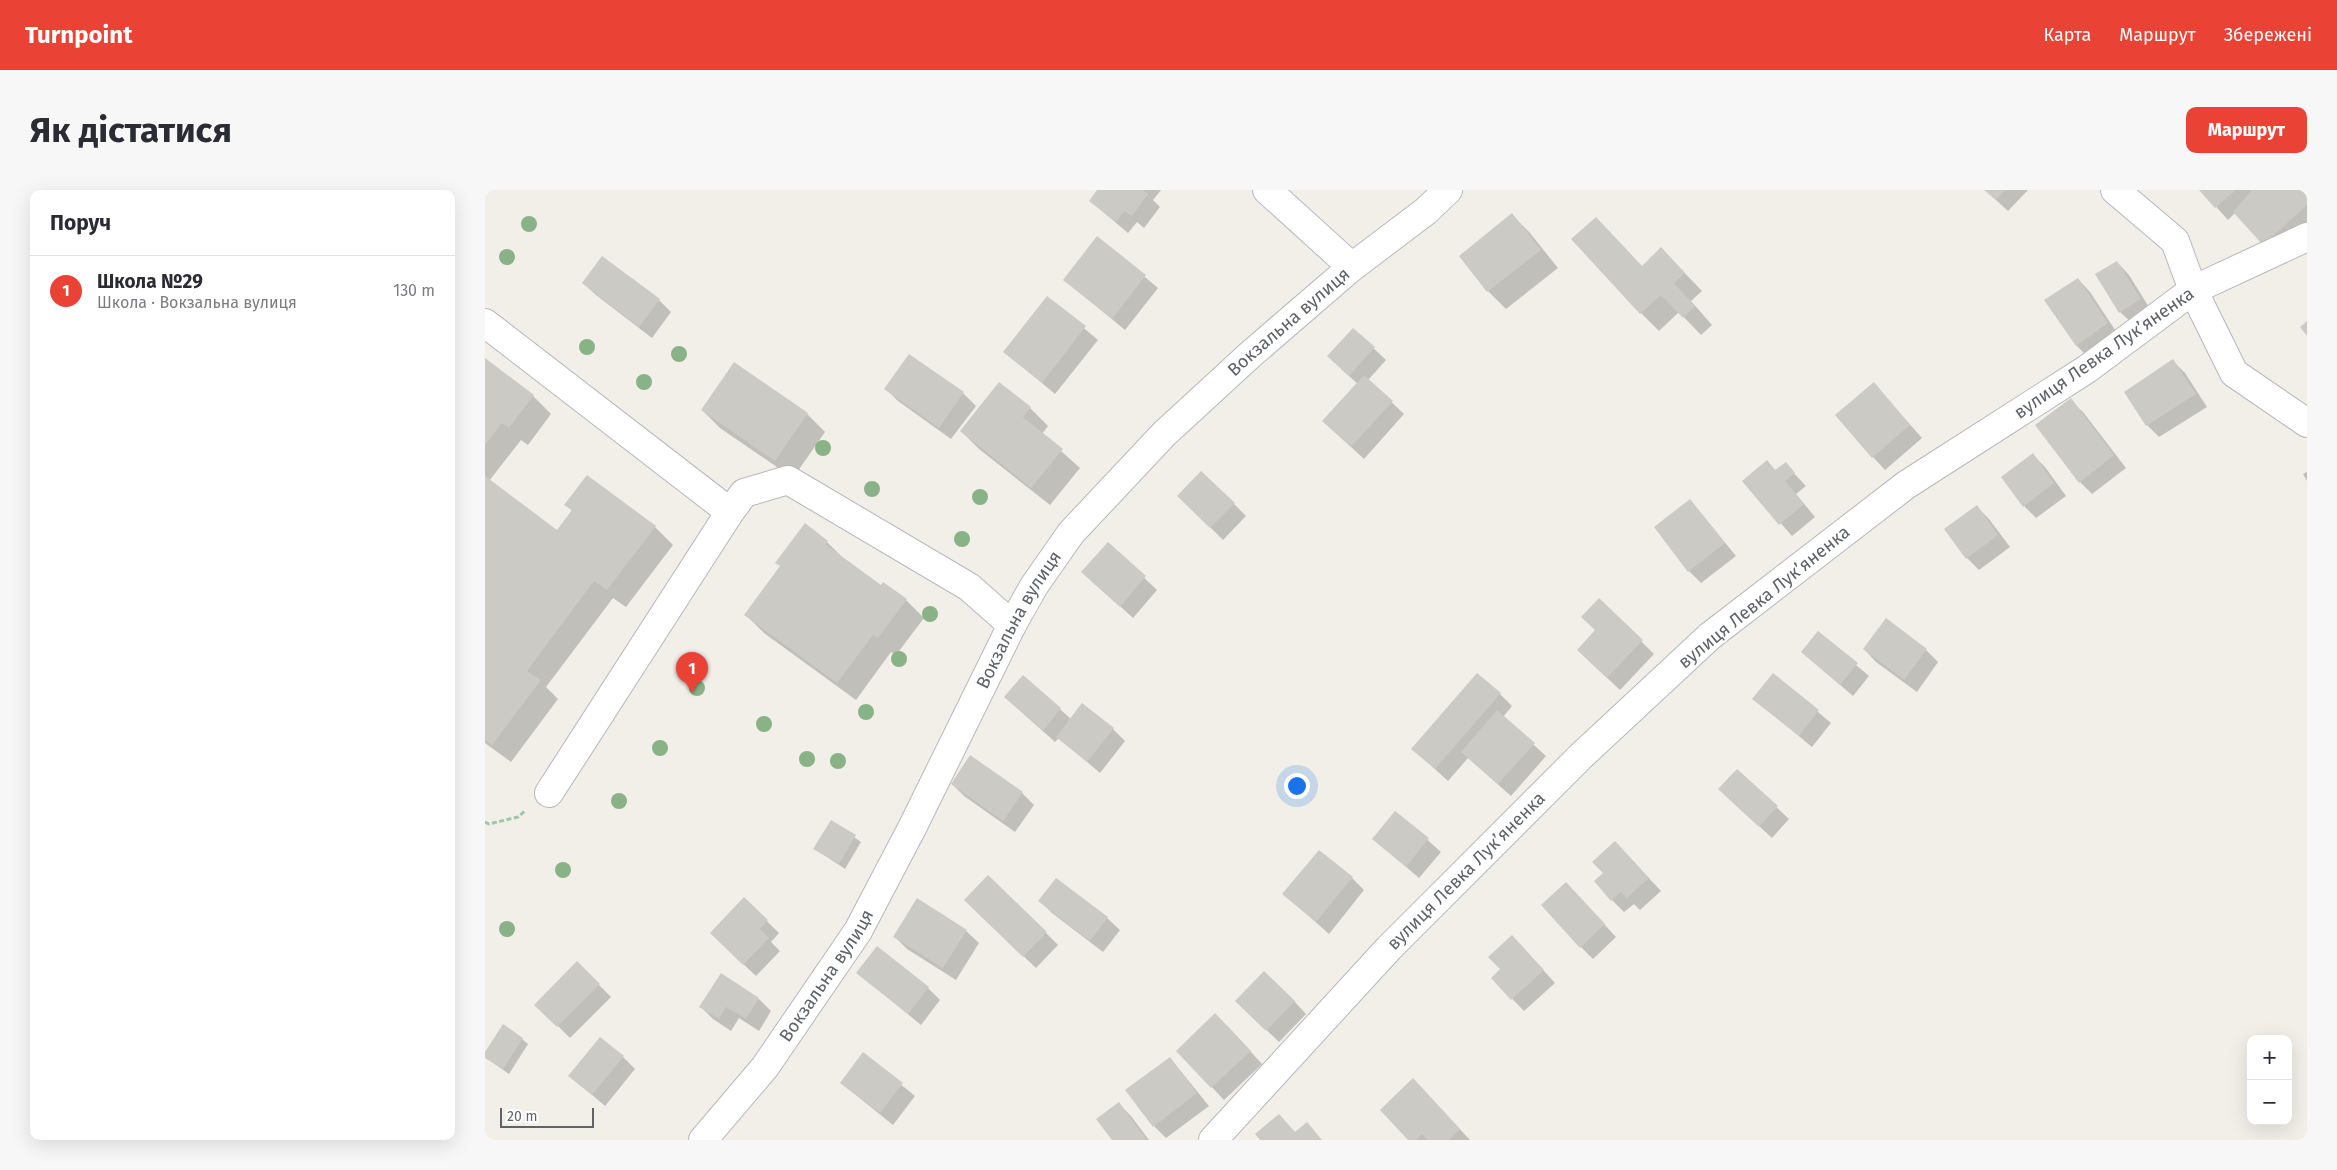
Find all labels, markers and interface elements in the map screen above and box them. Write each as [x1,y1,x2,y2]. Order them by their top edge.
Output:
text: Turnpoint [25,21,132,49]
text: Карта [2044,24,2091,46]
text: Маршрут [2119,24,2196,46]
text: Збережені [2224,24,2312,46]
button: Маршрут [2186,107,2307,153]
text: Як дістатися [30,109,232,151]
text: Поруч [50,210,111,236]
street label: Вокзальна вулиця [1223,263,1354,381]
text: Школа №29 [97,270,203,293]
text: 1 [62,281,70,300]
text: 130 m [393,281,435,300]
street label: вулиця Левка Лукʼяненка [2010,282,2198,424]
text: Школа · Вокзальна вулиця [97,293,297,312]
street label: вулиця Левка Лукʼяненка [1674,521,1854,673]
street label: Вокзальна вулиця [971,547,1066,692]
pin: 1 [676,652,708,693]
your location [1284,773,1310,799]
street label: вулиця Левка Лукʼяненка [1382,787,1550,955]
street label: Вокзальна вулиця [775,906,878,1046]
map controls [2247,1035,2292,1125]
button: + [2247,1035,2292,1080]
button: − [2247,1080,2292,1125]
scale bar [500,1105,594,1128]
text: 20 m [507,1108,537,1125]

